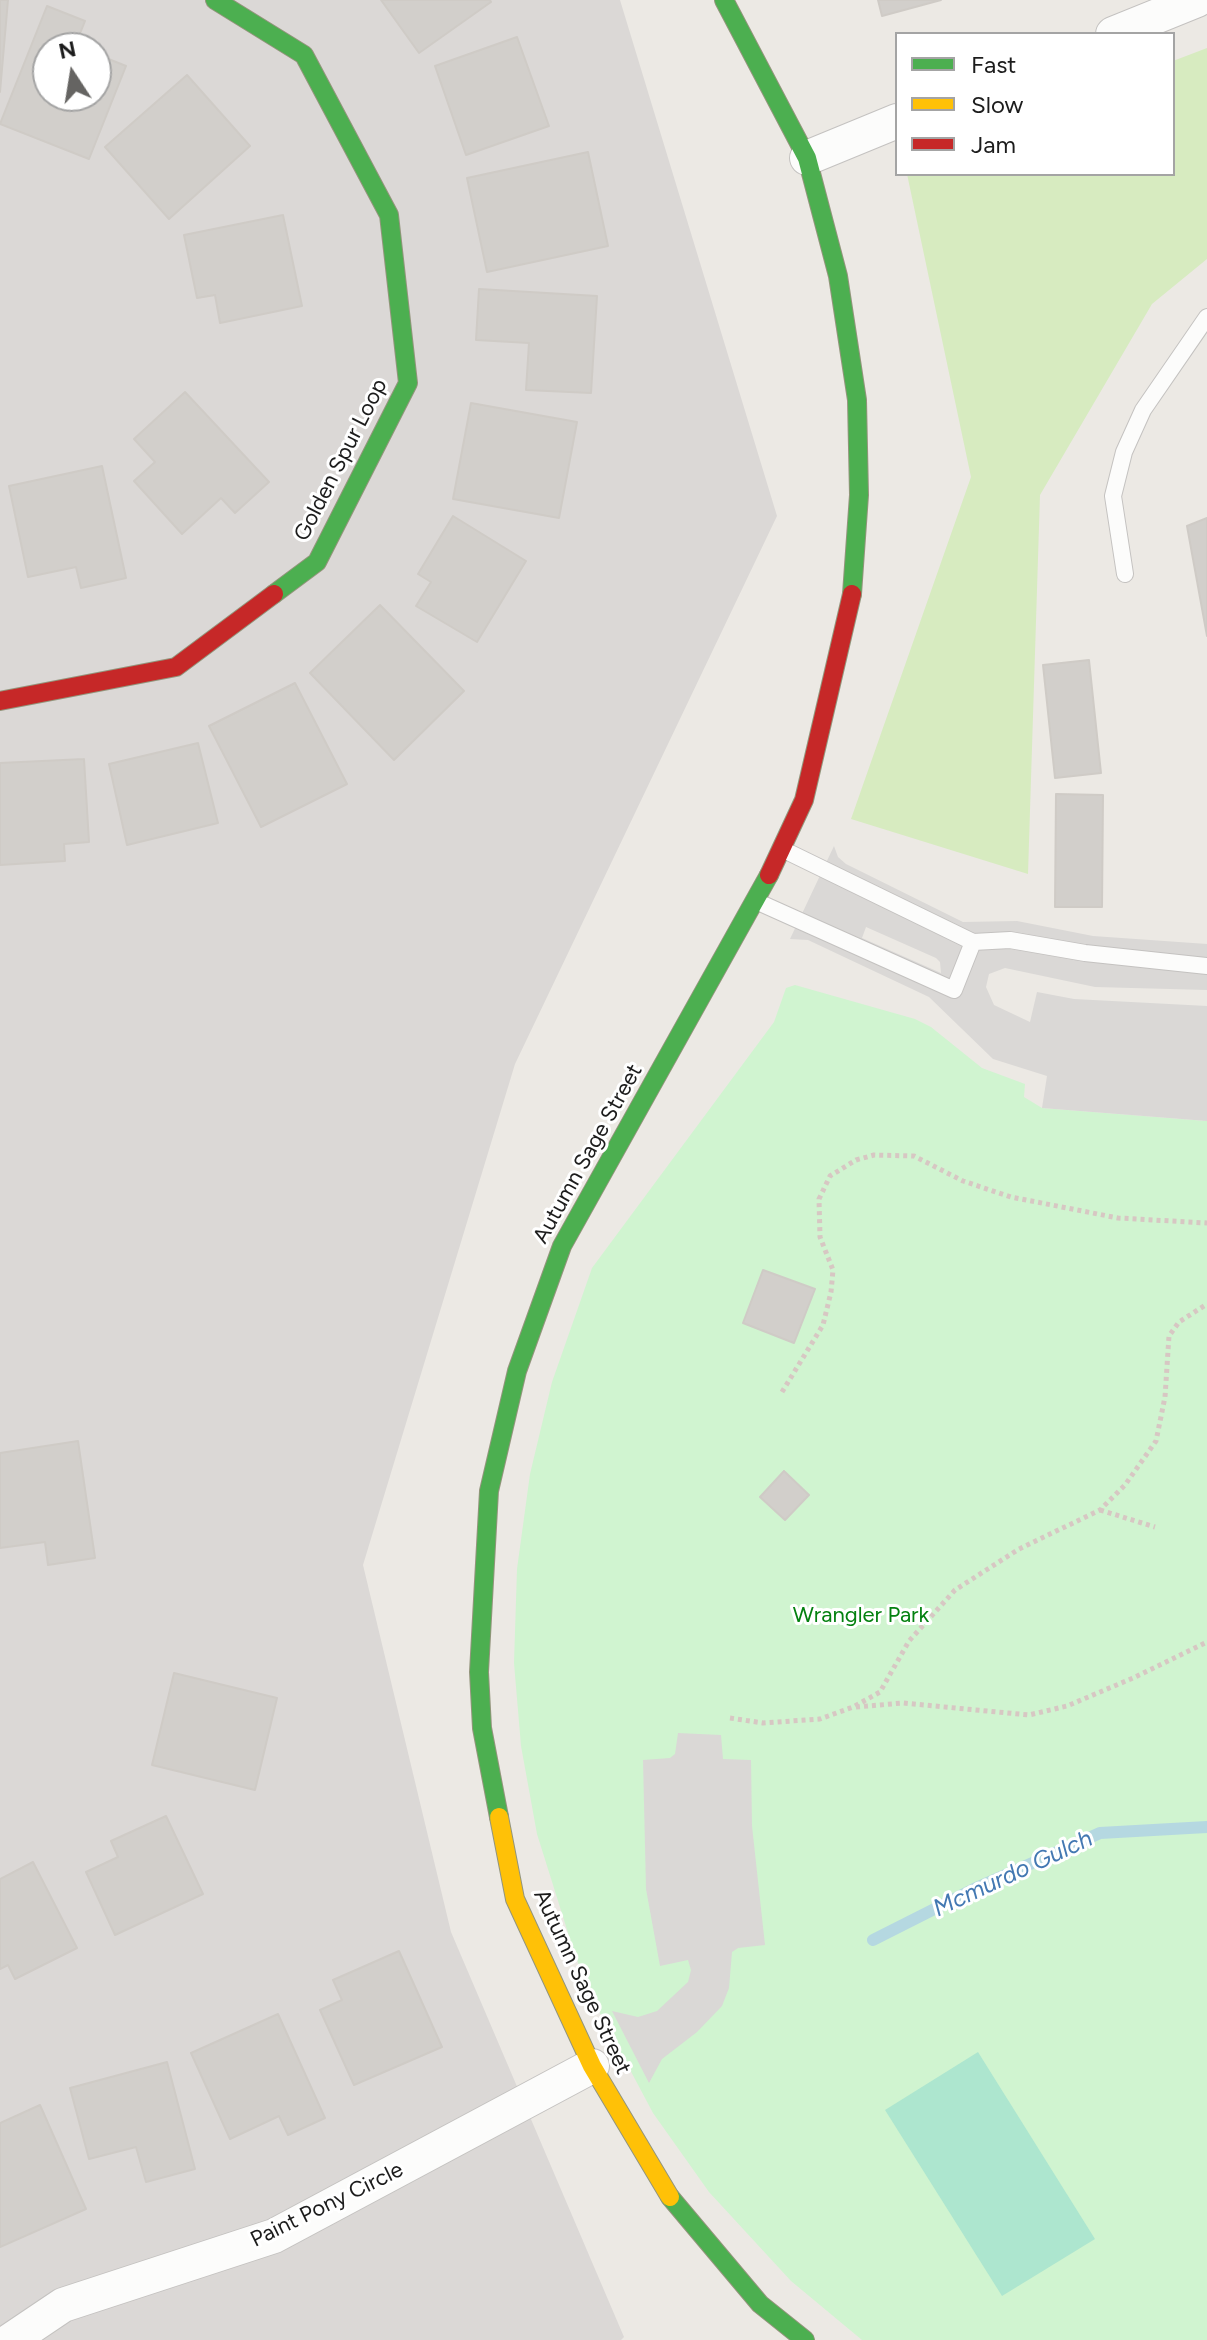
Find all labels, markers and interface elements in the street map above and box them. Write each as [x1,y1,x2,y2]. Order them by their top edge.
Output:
north arrow [32,32,112,112]
legend [895,32,1175,176]
text: N [56,35,78,65]
text: Fast [971,50,1016,79]
text: Slow [971,90,1023,119]
text: Jam [971,130,1016,159]
street label: Golden Spur Loop [289,374,393,546]
street label: Autumn Sage Street [528,1060,648,1248]
park label: Wrangler Park [793,1603,929,1629]
water label: Mcmurdo Gulch [929,1824,1097,1924]
street label: Autumn Sage Street [528,1885,636,2079]
street label: Paint Pony Circle [246,2157,408,2253]

